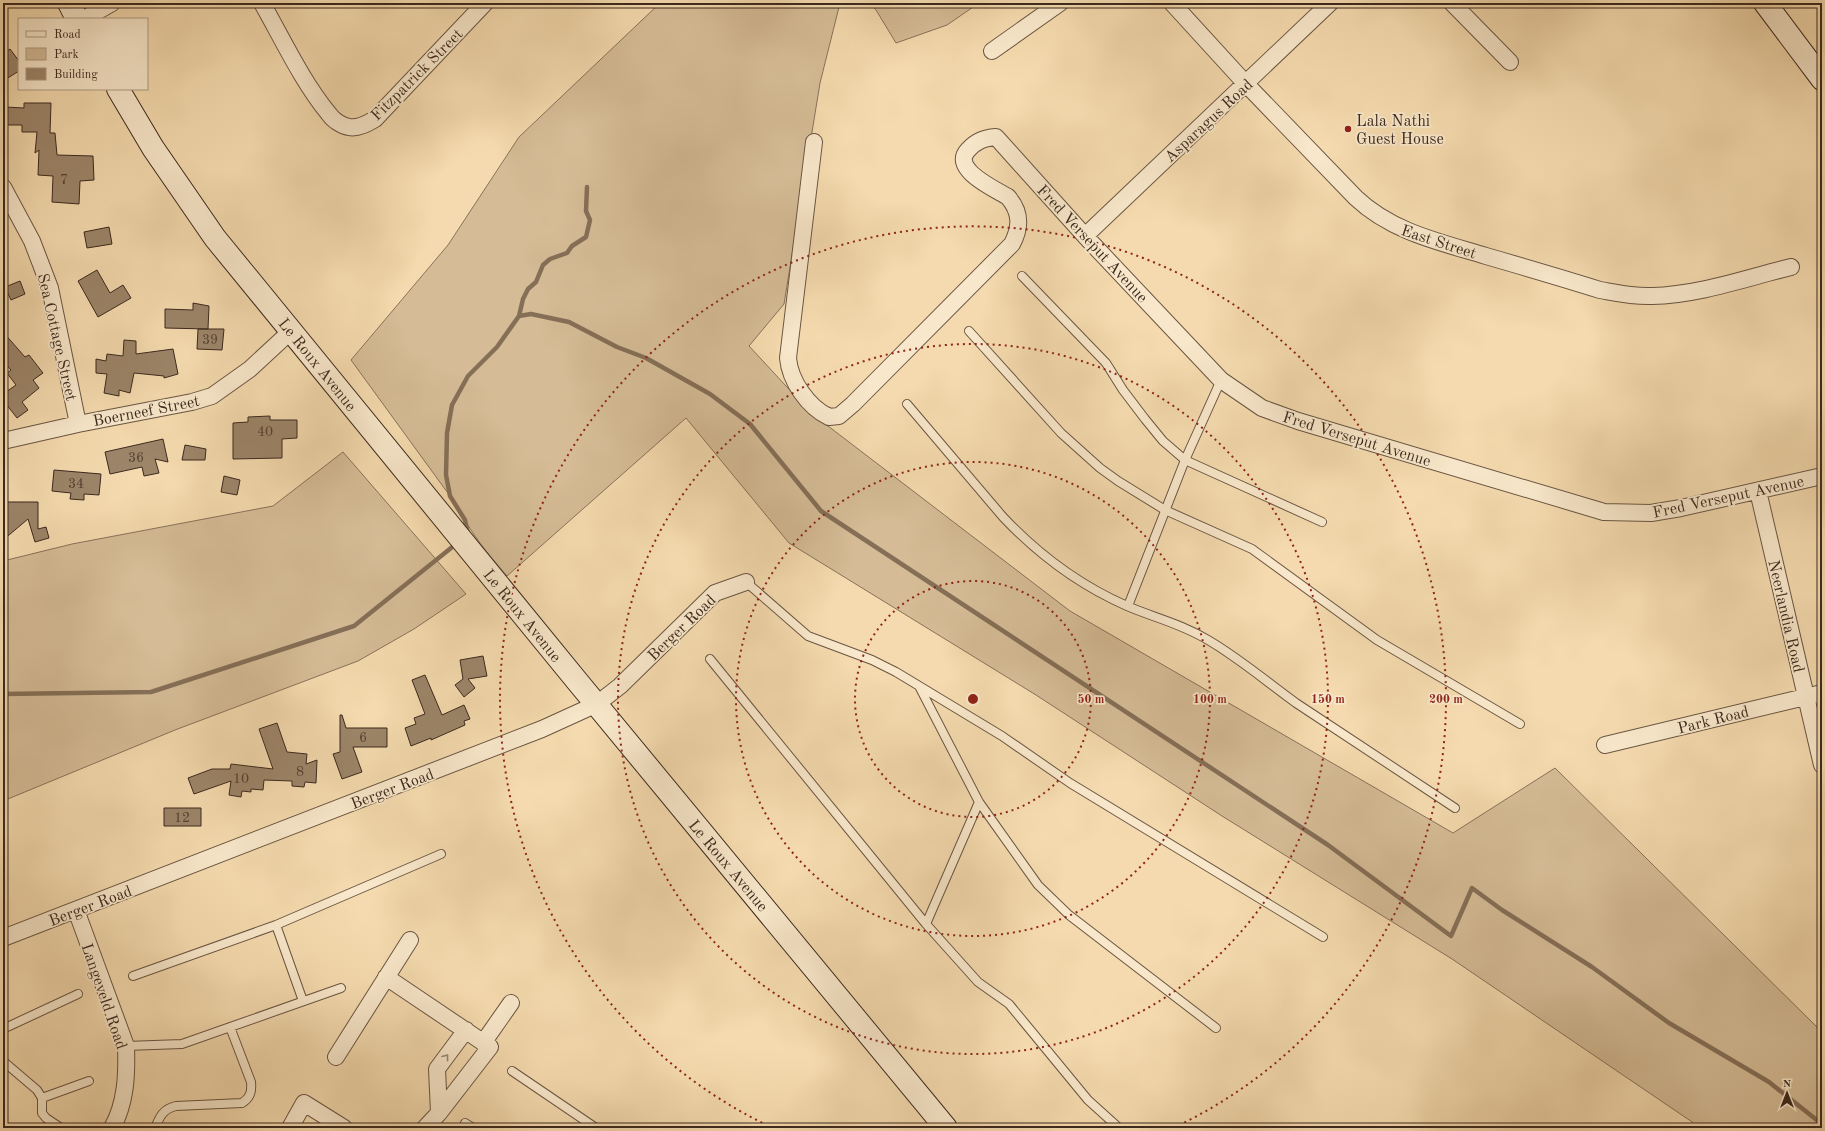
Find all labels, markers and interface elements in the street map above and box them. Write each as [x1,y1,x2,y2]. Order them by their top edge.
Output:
legend [18,18,148,90]
street label: Fitzpatrick Street [368,26,467,124]
text: Road [54,29,81,41]
text: Park [54,49,79,61]
text: Building [54,69,98,81]
street label: Asparagus Road [1162,77,1257,166]
place label: Lala Nathi Guest House [1356,114,1444,148]
marker: Lala Nathi Guest House [1343,124,1353,134]
house number: 7 [60,173,68,187]
street label: Fred Verseput Avenue [1033,182,1150,306]
street label: East Street [1399,223,1478,263]
street label: Sea Cottage Street [34,272,79,403]
street label: Le Roux Avenue [274,316,359,415]
house number: 39 [202,333,218,347]
street label: Boerneef Street [92,394,202,430]
street label: Fred Verseput Avenue [1280,410,1433,470]
house number: 40 [257,425,273,439]
house number: 36 [128,451,144,465]
street label: Fred Verseput Avenue [1651,474,1806,522]
house number: 34 [68,477,84,491]
street label: Neerlandia Road [1764,559,1806,674]
street label: Le Roux Avenue [479,567,564,666]
street label: Berger Road [645,592,719,665]
centre of rings [966,692,980,706]
text: 50 m [1078,693,1105,706]
text: 150 m [1311,693,1345,706]
text: 100 m [1193,694,1227,706]
text: 200 m [1429,694,1463,706]
street label: Park Road [1676,704,1751,738]
house number: 6 [359,731,367,745]
house number: 8 [296,765,304,779]
street label: Berger Road [349,767,437,813]
house number: 10 [233,772,249,786]
house number: 12 [174,811,190,825]
street label: Le Roux Avenue [685,817,770,915]
street label: Berger Road [47,884,135,930]
street label: Langeveld Road [77,942,129,1052]
one-way arrow [441,1055,448,1062]
north arrow [1767,1073,1807,1113]
text: N [1783,1079,1792,1090]

